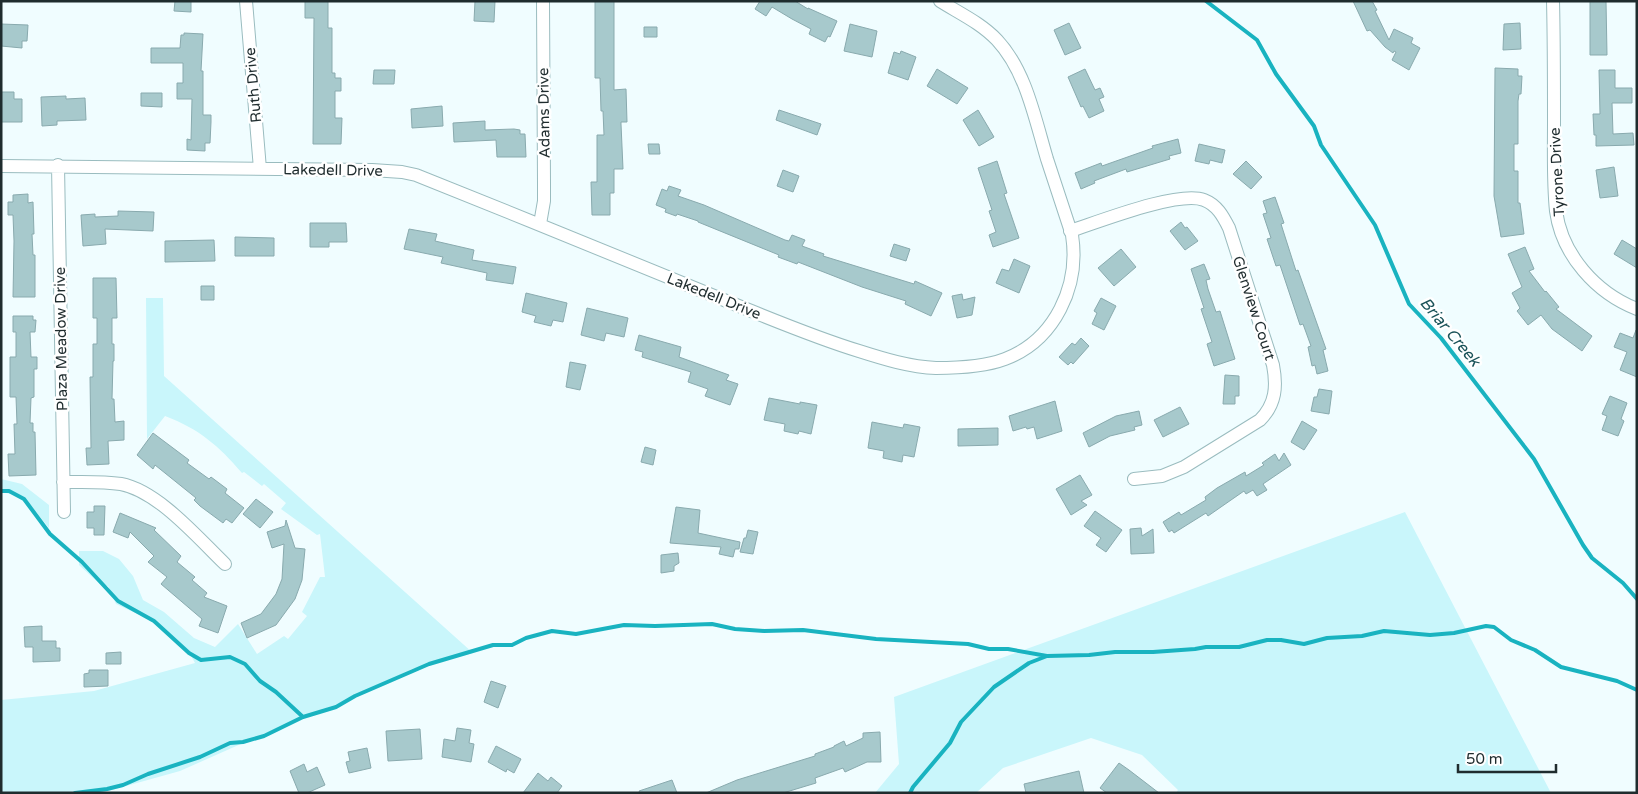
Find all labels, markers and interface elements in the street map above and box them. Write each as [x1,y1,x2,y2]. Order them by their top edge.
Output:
street label: Ruth Drive [241,47,265,123]
street label: Adams Drive [534,67,554,159]
street label: Tyrone Drive [1546,127,1568,217]
street label: Lakedell Drive [283,160,383,180]
street label: Glenview Court [1229,254,1279,363]
street label: Plaza Meadow Drive [51,267,71,411]
street label: Lakedell Drive [664,269,764,323]
water label: Briar Creek [1415,293,1486,372]
scale bar [1458,742,1556,774]
text: 50 m [1466,750,1503,768]

